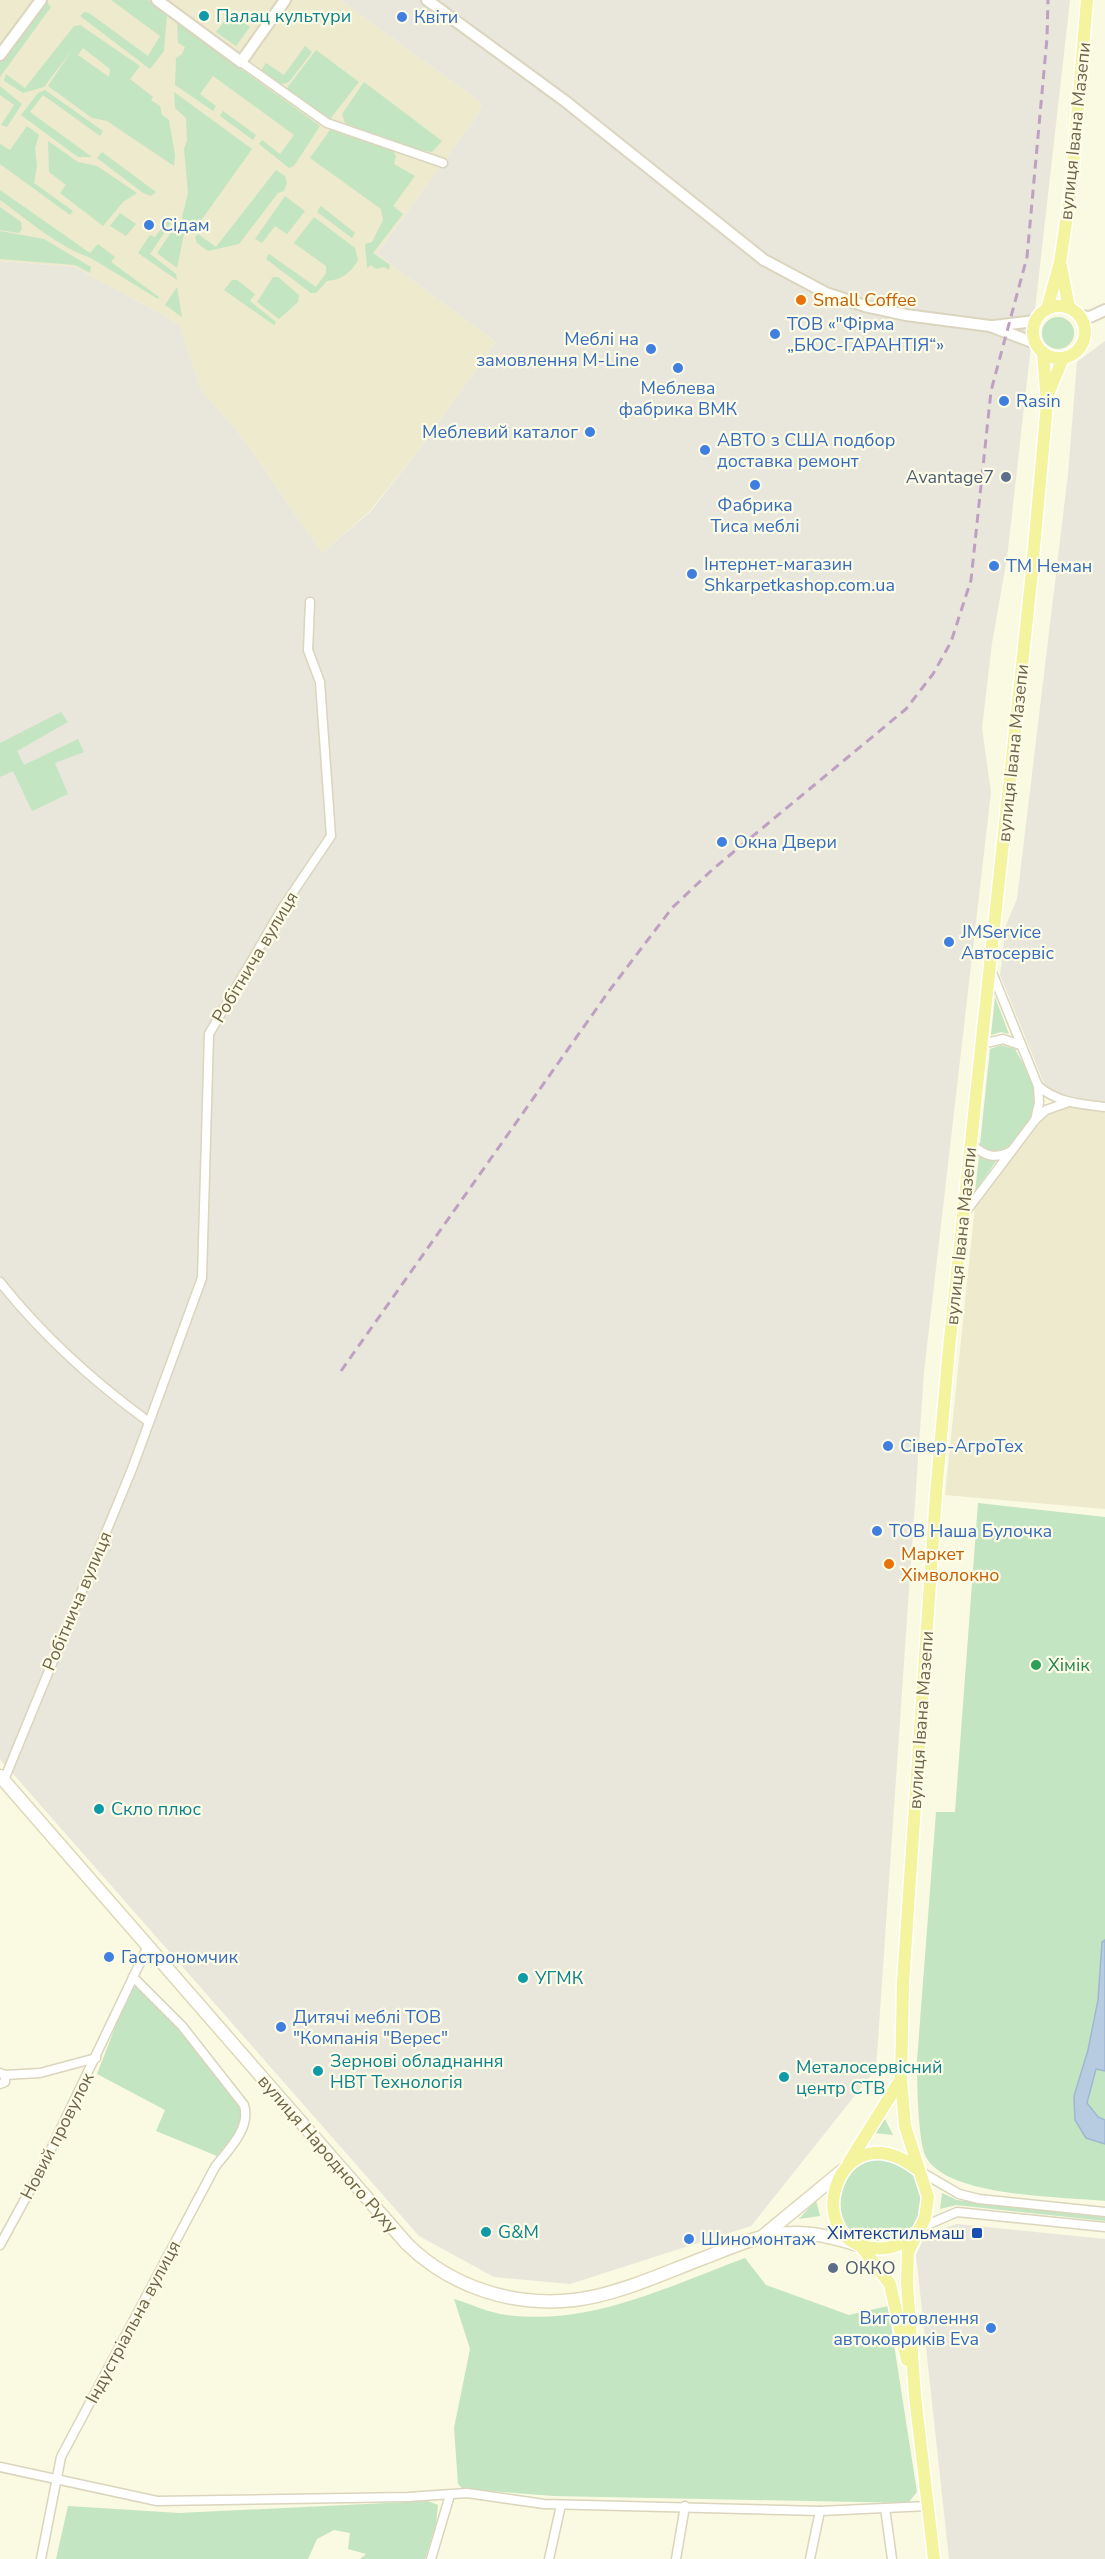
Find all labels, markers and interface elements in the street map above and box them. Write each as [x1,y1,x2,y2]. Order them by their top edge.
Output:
place label: Палац культури [216,4,351,28]
place label: Квіти [414,5,458,29]
marker: Палац культури [197,9,211,23]
marker: Квіти [395,10,409,24]
street label: вулиця Івана Мазепи [1054,41,1096,221]
place label: Сідам [161,213,210,237]
marker: Сідам [142,218,156,232]
place label: Small Coffee [813,288,916,312]
marker: Small Coffee [794,293,808,307]
place label: ТОВ «"Фірма „БЮС-ГАРАНТІЯ“» [787,312,944,357]
place label: Меблі на замовлення M-Line [476,327,639,372]
marker: ТОВ «"Фірма „БЮС-ГАРАНТІЯ“» [768,327,782,341]
marker: Меблі на замовлення M-Line [644,342,658,356]
marker: Меблева фабрика ВМК [671,361,685,375]
place label: Меблева фабрика ВМК [619,376,738,421]
place label: Rasin [1016,389,1061,413]
marker: Rasin [997,394,1011,408]
place label: Меблевий каталог [422,420,578,444]
marker: Меблевий каталог [583,425,597,439]
place label: АВТО з США подбор доставка ремонт [717,428,895,473]
marker: АВТО з США подбор доставка ремонт [698,443,712,457]
place label: Avantage7 [906,465,994,489]
marker: Avantage7 [999,470,1013,484]
marker: Фабрика Тиса меблі [748,478,762,492]
place label: Фабрика Тиса меблі [710,493,800,538]
place label: Інтернет-магазин Shkarpetkashop.com.ua [704,552,895,597]
place label: ТМ Неман [1006,554,1092,578]
marker: ТМ Неман [987,559,1001,573]
marker: Інтернет-магазин Shkarpetkashop.com.ua [685,567,699,581]
street label: вулиця Івана Мазепи [992,663,1034,843]
place label: Окна Двери [734,830,837,854]
marker: Окна Двери [715,835,729,849]
street label: Робітнича вулиця [206,887,304,1027]
place label: JMService Автосервіс [960,920,1054,965]
marker: JMService Автосервіс [942,935,956,949]
street label: вулиця Івана Мазепи [940,1146,982,1326]
place label: Сівер-АгроТех [900,1434,1024,1458]
marker: Сівер-АгроТех [881,1439,895,1453]
place label: ТОВ Наша Булочка [889,1519,1052,1543]
marker: ТОВ Наша Булочка [870,1524,884,1538]
street label: Робітнича вулиця [37,1528,117,1674]
place label: Маркет Хімволокно [901,1542,1000,1587]
marker: Маркет Хімволокно [882,1557,896,1571]
street label: вулиця Івана Мазепи [903,1630,939,1810]
place label: Хімік [1048,1653,1090,1677]
marker: Хімік [1029,1658,1043,1672]
place label: Скло плюс [111,1797,201,1821]
marker: Скло плюс [92,1802,106,1816]
place label: Гастрономчик [121,1945,238,1969]
marker: Гастрономчик [102,1950,116,1964]
place label: УГМК [534,1966,584,1990]
marker: УГМК [516,1971,530,1985]
place label: Дитячі меблі ТОВ "Компанія "Верес" [293,2005,448,2050]
marker: Дитячі меблі ТОВ "Компанія "Верес" [274,2020,288,2034]
place label: Зернові обладнання НВТ Технологія [330,2049,504,2094]
place label: Металосервісний центр СТВ [796,2055,943,2100]
marker: Зернові обладнання НВТ Технологія [311,2064,325,2078]
street label: Новий провулок [15,2068,100,2204]
street label: вулиця Народного Руху [252,2070,404,2239]
marker: Металосервісний центр СТВ [777,2070,791,2084]
place label: G&M [498,2220,539,2244]
place label: Хімтекстильмаш [827,2221,965,2245]
marker: G&M [479,2225,493,2239]
marker: Хімтекстильмаш [970,2226,984,2240]
place label: Шиномонтаж [701,2227,817,2251]
marker: Шиномонтаж [682,2232,696,2246]
street label: Індустріальна вулиця [80,2236,186,2408]
place label: ОККО [845,2256,896,2280]
marker: ОККО [826,2261,840,2275]
place label: Виготовлення автоковриків Eva [833,2306,979,2351]
marker: Виготовлення автоковриків Eva [984,2321,998,2335]

